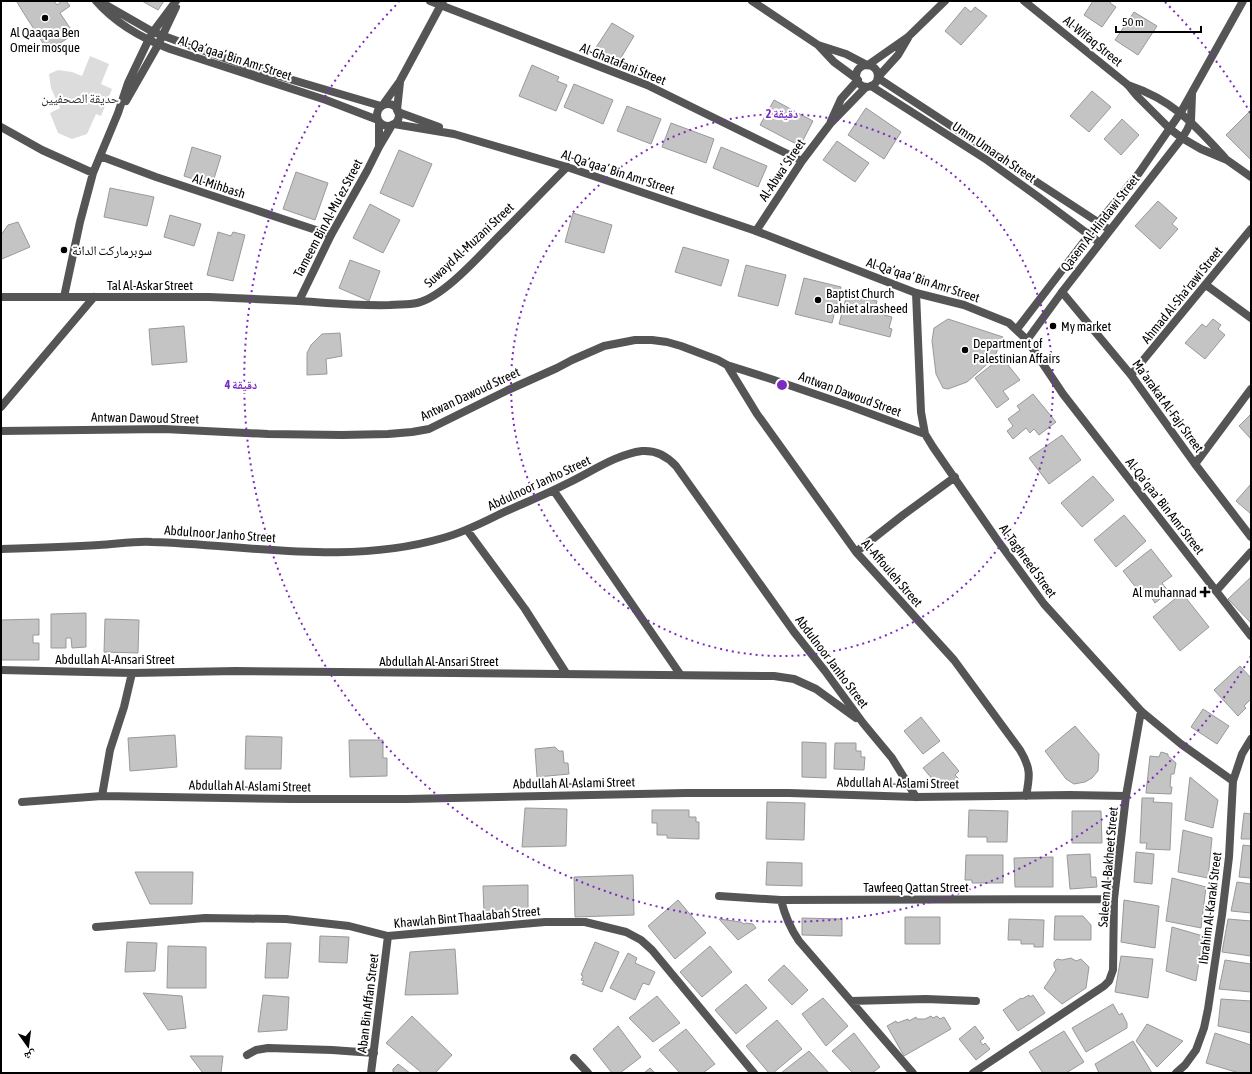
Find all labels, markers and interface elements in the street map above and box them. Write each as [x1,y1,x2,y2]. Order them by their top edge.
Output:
scale bar [1116,8,1201,34]
marker: Al Qaaqaa Ben Omeir mosque [40,13,50,23]
street label: Al-Wifaq Street [1060,13,1126,70]
text: 50 m [1122,15,1144,29]
place label: Al Qaaqaa Ben Omeir mosque [10,25,80,55]
street label: Al-Qa’qaa’ Bin Amr Street [176,33,294,83]
street label: Al-Ghatafani Street [578,40,668,88]
park label: حديقة الصحفيين [41,91,119,107]
text: 2 دقيقة [766,107,798,121]
street label: Umm Umarah Street [949,119,1039,186]
street label: Al-Abwa’ Street [756,136,808,204]
street label: Al-Qa’qaa’ Bin Amr Street [559,147,677,197]
street label: Tameem Bin Al-Mu’ez Street [291,156,366,280]
street label: Al-Mihbash [191,170,247,202]
street label: Qasem Al-Hindawi Street [1058,172,1143,274]
street label: Suwayd Al-Muzani Street [421,199,517,290]
place label: سوبرماركت الدانة [72,243,152,259]
street label: Ahmad Al-Sha’rawi Street [1138,244,1226,346]
marker: سوبرماركت الدانة [59,245,69,255]
street label: Al-Qa’qaa’ Bin Amr Street [864,255,982,305]
street label: Tal Al-Askar Street [107,278,193,293]
place label: Baptist Church Dahiet alrasheed [826,286,908,316]
marker: Baptist Church Dahiet alrasheed [813,295,823,305]
place label: My market [1061,319,1111,334]
marker: My market [1048,321,1058,331]
place label: Department of Palestinian Affairs [973,336,1060,366]
marker: Department of Palestinian Affairs [960,345,970,355]
street label: Ma’arakat Al-Fajr Street [1129,357,1207,456]
street label: Antwan Dawoud Street [418,364,522,424]
street label: Antwan Dawoud Street [797,368,904,420]
text: 4 دقيقة [224,378,257,392]
centre of rings [775,378,789,392]
street label: Antwan Dawoud Street [91,410,199,426]
street label: Abdulnoor Janho Street [485,452,593,513]
street label: Al-Qa’qaa’ Bin Amr Street [1123,455,1207,557]
street label: Al-Taghreed Street [996,521,1060,601]
street label: Abdulnoor Janho Street [164,523,277,545]
street label: Al-Affouleh Street [859,536,926,610]
place label: Al muhannad [1133,585,1197,600]
marker: Al muhannad [1200,587,1210,597]
street label: Abdulnoor Janho Street [792,613,872,711]
street label: Abdullah Al-Ansari Street [55,652,175,667]
street label: Abdullah Al-Ansari Street [379,654,499,669]
street label: Abdullah Al-Aslami Street [513,774,635,792]
street label: Abdullah Al-Aslami Street [837,774,959,792]
street label: Abdullah Al-Aslami Street [189,777,311,795]
street label: Saleem Al-Bakheet Street [1095,806,1121,928]
street label: Ibrahim Al-Karaki Street [1196,851,1224,965]
street label: Tawfeeq Qattan Street [863,880,969,895]
street label: Khawlah Bint Thaalabah Street [393,903,541,931]
street label: Aban Bin Affan Street [354,952,382,1054]
north arrow [8,1026,48,1066]
text: ش [23,1047,38,1063]

